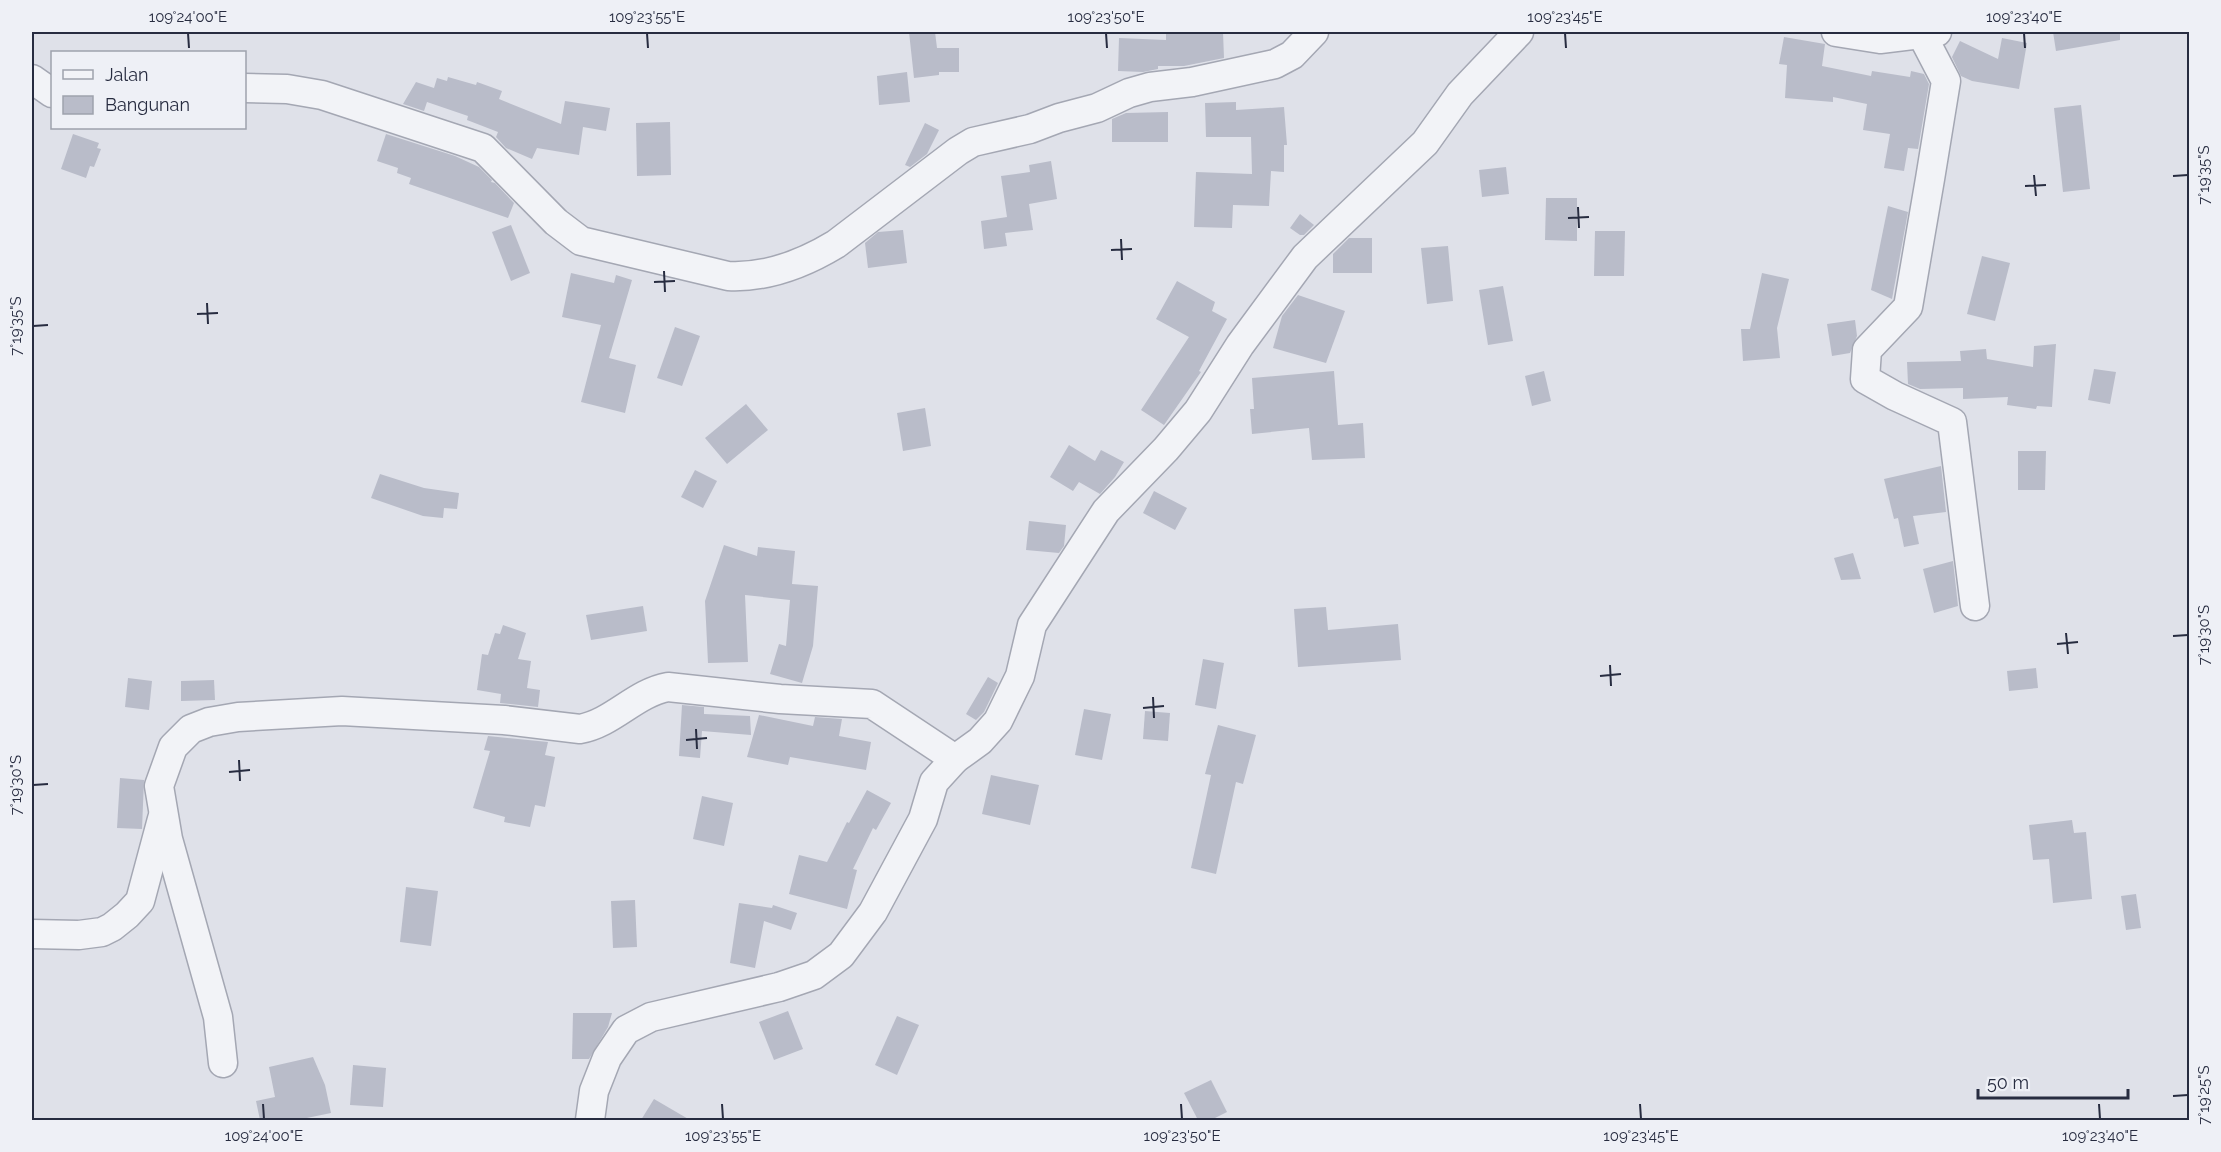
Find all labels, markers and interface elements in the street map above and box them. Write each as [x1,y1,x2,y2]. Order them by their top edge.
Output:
text: 109°24'00"E [149,8,227,26]
text: 109°23'55"E [609,8,685,26]
text: 109°23'50"E [1067,8,1145,26]
text: 109°23'45"E [1527,8,1603,26]
text: 109°23'40"E [1986,8,2062,26]
legend [51,51,246,129]
text: Jalan [105,64,149,85]
text: Bangunan [105,94,190,115]
text: 7°19'35"S [2195,145,2213,205]
text: 7°19'35"S [7,296,25,356]
text: 7°19'30"S [2195,605,2213,665]
text: 7°19'30"S [7,755,25,815]
scale bar [1978,1062,2128,1100]
text: 7°19'25"S [2195,1065,2213,1125]
text: 50 m [1987,1072,2029,1093]
text: 109°24'00"E [225,1127,303,1145]
text: 109°23'55"E [685,1127,761,1145]
text: 109°23'50"E [1143,1127,1221,1145]
text: 109°23'45"E [1603,1127,1679,1145]
text: 109°23'40"E [2062,1127,2138,1145]

